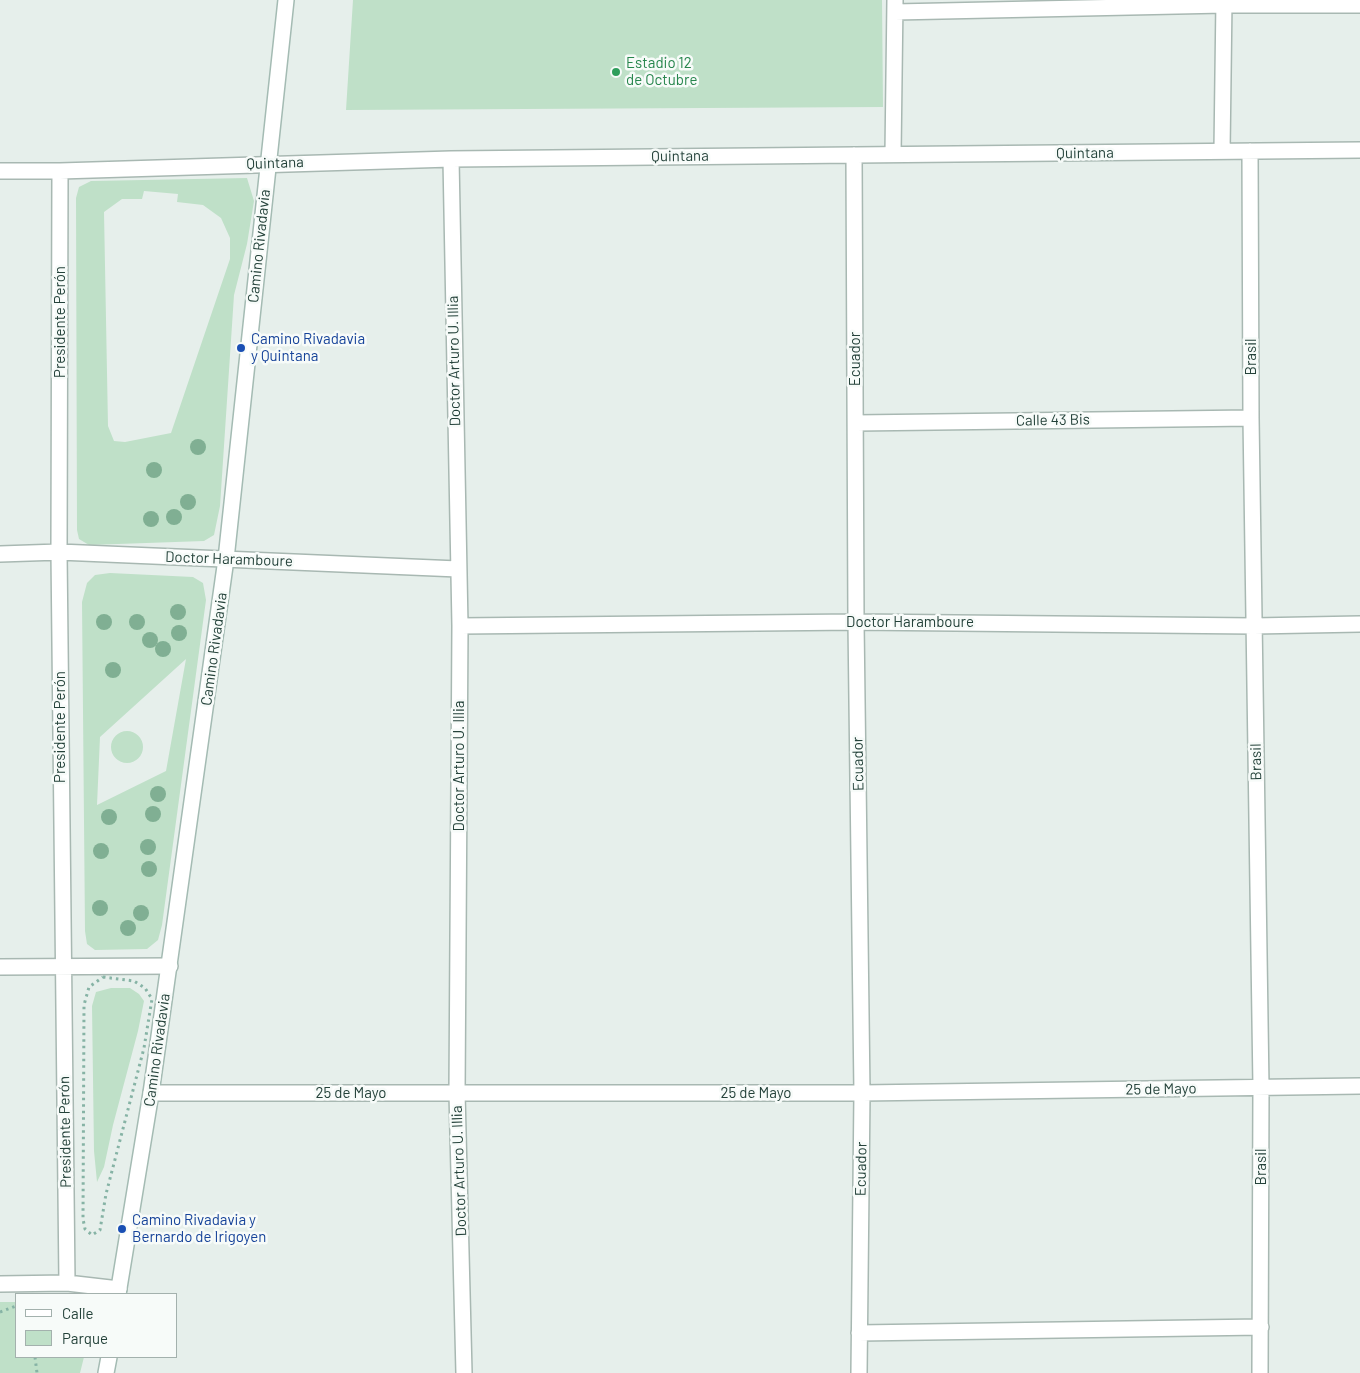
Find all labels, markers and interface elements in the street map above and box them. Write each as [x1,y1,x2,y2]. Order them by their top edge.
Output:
place label: Estadio 12 de Octubre [626,54,697,89]
marker: Estadio 12 de Octubre [610,66,622,78]
street label: Quintana [1056,143,1114,163]
street label: Quintana [651,146,709,166]
street label: Quintana [246,153,304,173]
street label: Camino Rivadavia [244,188,274,304]
street label: Presidente Perón [51,266,69,378]
street label: Doctor Arturo U. Illia [444,295,464,427]
place label: Camino Rivadavia y Quintana [251,330,365,365]
street label: Ecuador [846,332,864,386]
street label: Brasil [1242,339,1260,375]
marker: Camino Rivadavia y Quintana [235,342,247,354]
street label: Calle 43 Bis [1016,410,1090,430]
street label: Doctor Haramboure [165,548,293,570]
street label: Camino Rivadavia [197,591,231,707]
street label: Doctor Haramboure [846,613,974,631]
street label: Presidente Perón [51,671,69,783]
street label: Doctor Arturo U. Illia [450,701,468,831]
street label: Ecuador [849,737,867,791]
street label: Brasil [1247,743,1265,781]
street label: Camino Rivadavia [140,992,174,1108]
street label: Presidente Perón [55,1076,75,1188]
street label: 25 de Mayo [1125,1079,1197,1099]
street label: 25 de Mayo [315,1084,387,1102]
street label: 25 de Mayo [720,1084,792,1102]
street label: Doctor Arturo U. Illia [448,1105,470,1237]
street label: Ecuador [852,1142,870,1196]
street label: Brasil [1252,1149,1270,1185]
place label: Camino Rivadavia y Bernardo de Irigoyen [132,1211,266,1246]
marker: Camino Rivadavia y Bernardo de Irigoyen [116,1223,128,1235]
legend [15,1293,178,1358]
text: Calle [62,1304,94,1322]
text: Parque [62,1329,108,1347]

